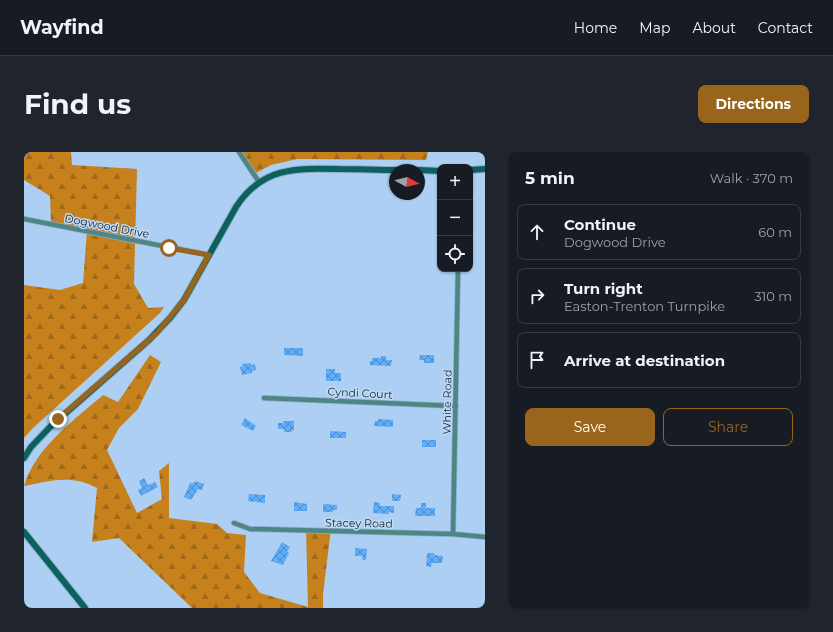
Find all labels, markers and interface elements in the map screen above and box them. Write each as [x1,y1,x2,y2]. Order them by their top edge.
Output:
text: Wayfind [20,16,104,39]
text: Home [574,19,617,37]
text: Map [639,19,670,37]
text: About [692,19,736,37]
text: Contact [758,19,813,37]
button: Directions [698,85,809,123]
text: Find us [24,87,131,121]
north arrow [389,164,425,200]
map controls [437,164,473,272]
button: + [437,164,473,200]
text: 5 min [525,168,575,188]
text: Walk · 370 m [710,170,793,186]
button: − [437,200,473,236]
street label: Dogwood Drive [63,211,151,241]
text: Continue [564,215,636,234]
icon: ahead [526,221,548,243]
text: 60 m [758,224,792,240]
text: Dogwood Drive [564,234,666,250]
button: locate [437,236,473,272]
route start [160,239,178,257]
text: Turn right [564,279,643,298]
icon: right [526,285,548,307]
text: 310 m [754,288,792,304]
text: Easton-Trenton Turnpike [564,298,725,314]
icon: arrive [526,349,548,371]
text: Arrive at destination [564,351,725,370]
street label: White Road [439,369,455,435]
street label: Cyndi Court [327,384,394,402]
button: Save [525,408,655,446]
button: Share [663,408,793,446]
route end [49,410,67,428]
street label: Stacey Road [325,515,393,531]

